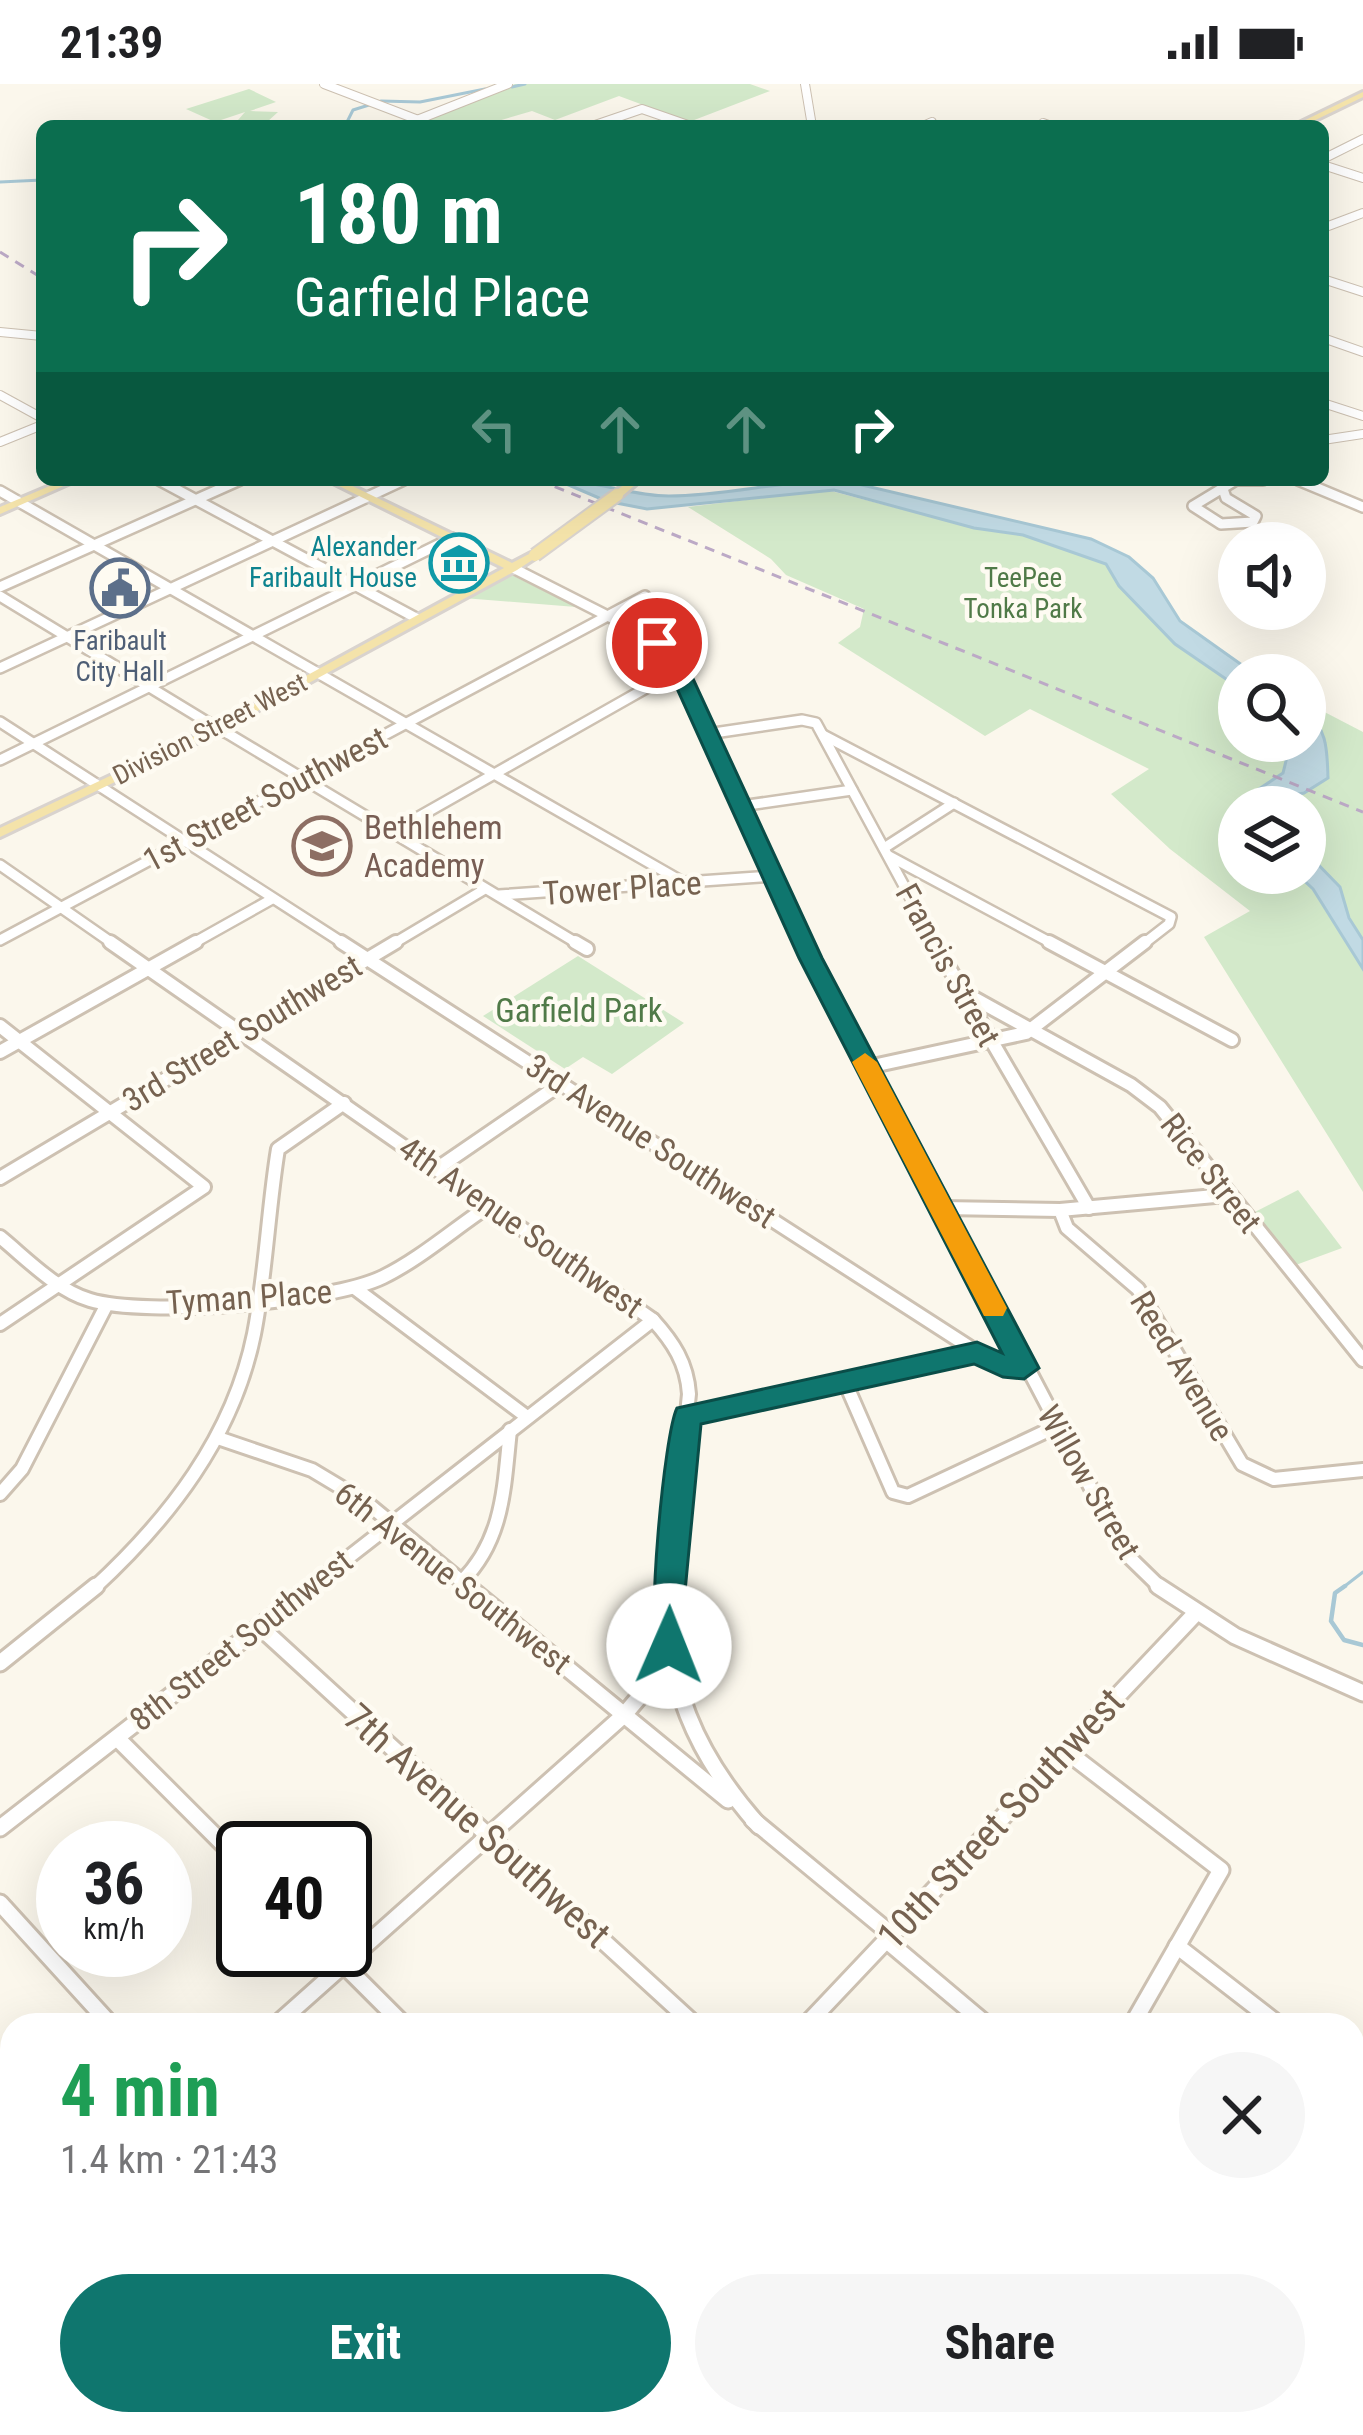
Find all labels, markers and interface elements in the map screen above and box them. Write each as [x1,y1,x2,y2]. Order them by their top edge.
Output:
text: 21:39 [60,16,163,69]
text: 180 m [294,165,503,264]
icon: right [96,168,252,324]
text: Garfield Place [294,266,590,329]
icon: left [461,396,527,462]
icon: ahead [587,396,653,462]
icon: ahead [713,396,779,462]
icon: right [839,396,905,462]
map controls [1218,522,1326,894]
button: sound [1218,522,1326,630]
place label: Alexander Faribault House [249,531,417,594]
museum icon: Alexander Faribault House [428,532,490,594]
public building icon: Faribault City Hall [89,557,151,619]
park label: TeePee Tonka Park [964,562,1082,625]
pin [606,592,708,694]
icon: arrive [624,610,690,676]
place label: Faribault City Hall [73,625,167,688]
button: search [1218,654,1326,762]
street label: Division Street West [108,666,312,792]
street label: 1st Street Southwest [136,718,394,880]
button: layers [1218,786,1326,894]
place label: Bethlehem Academy [364,808,502,885]
school or university icon: Bethlehem Academy [291,815,353,877]
street label: Tower Place [541,863,703,913]
street label: Francis Street [887,877,1009,1053]
street label: 3rd Street Southwest [115,946,369,1120]
park label: Garfield Park [495,991,663,1030]
street label: 3rd Avenue Southwest [519,1046,783,1236]
street label: Rice Street [1152,1106,1270,1240]
street label: 4th Avenue Southwest [391,1128,651,1326]
street label: Tyman Place [165,1272,333,1322]
street label: Reed Avenue [1122,1284,1242,1448]
street label: Willow Street [1029,1398,1149,1566]
street label: 6th Avenue Southwest [327,1474,579,1682]
street label: 8th Street Southwest [122,1541,360,1739]
position arrow [606,1583,732,1709]
street label: 10th Street Southwest [868,1679,1134,1959]
street label: 7th Avenue Southwest [335,1695,619,1957]
speed limit sign: 40 [216,1821,372,1977]
text: 36 [84,1848,144,1919]
text: km/h [83,1911,145,1946]
text: 4 min [60,2049,220,2134]
button: close [1179,2052,1305,2178]
text: 1.4 km · 21:43 [60,2137,278,2183]
button: Exit [60,2274,671,2412]
button: Share [695,2274,1305,2412]

